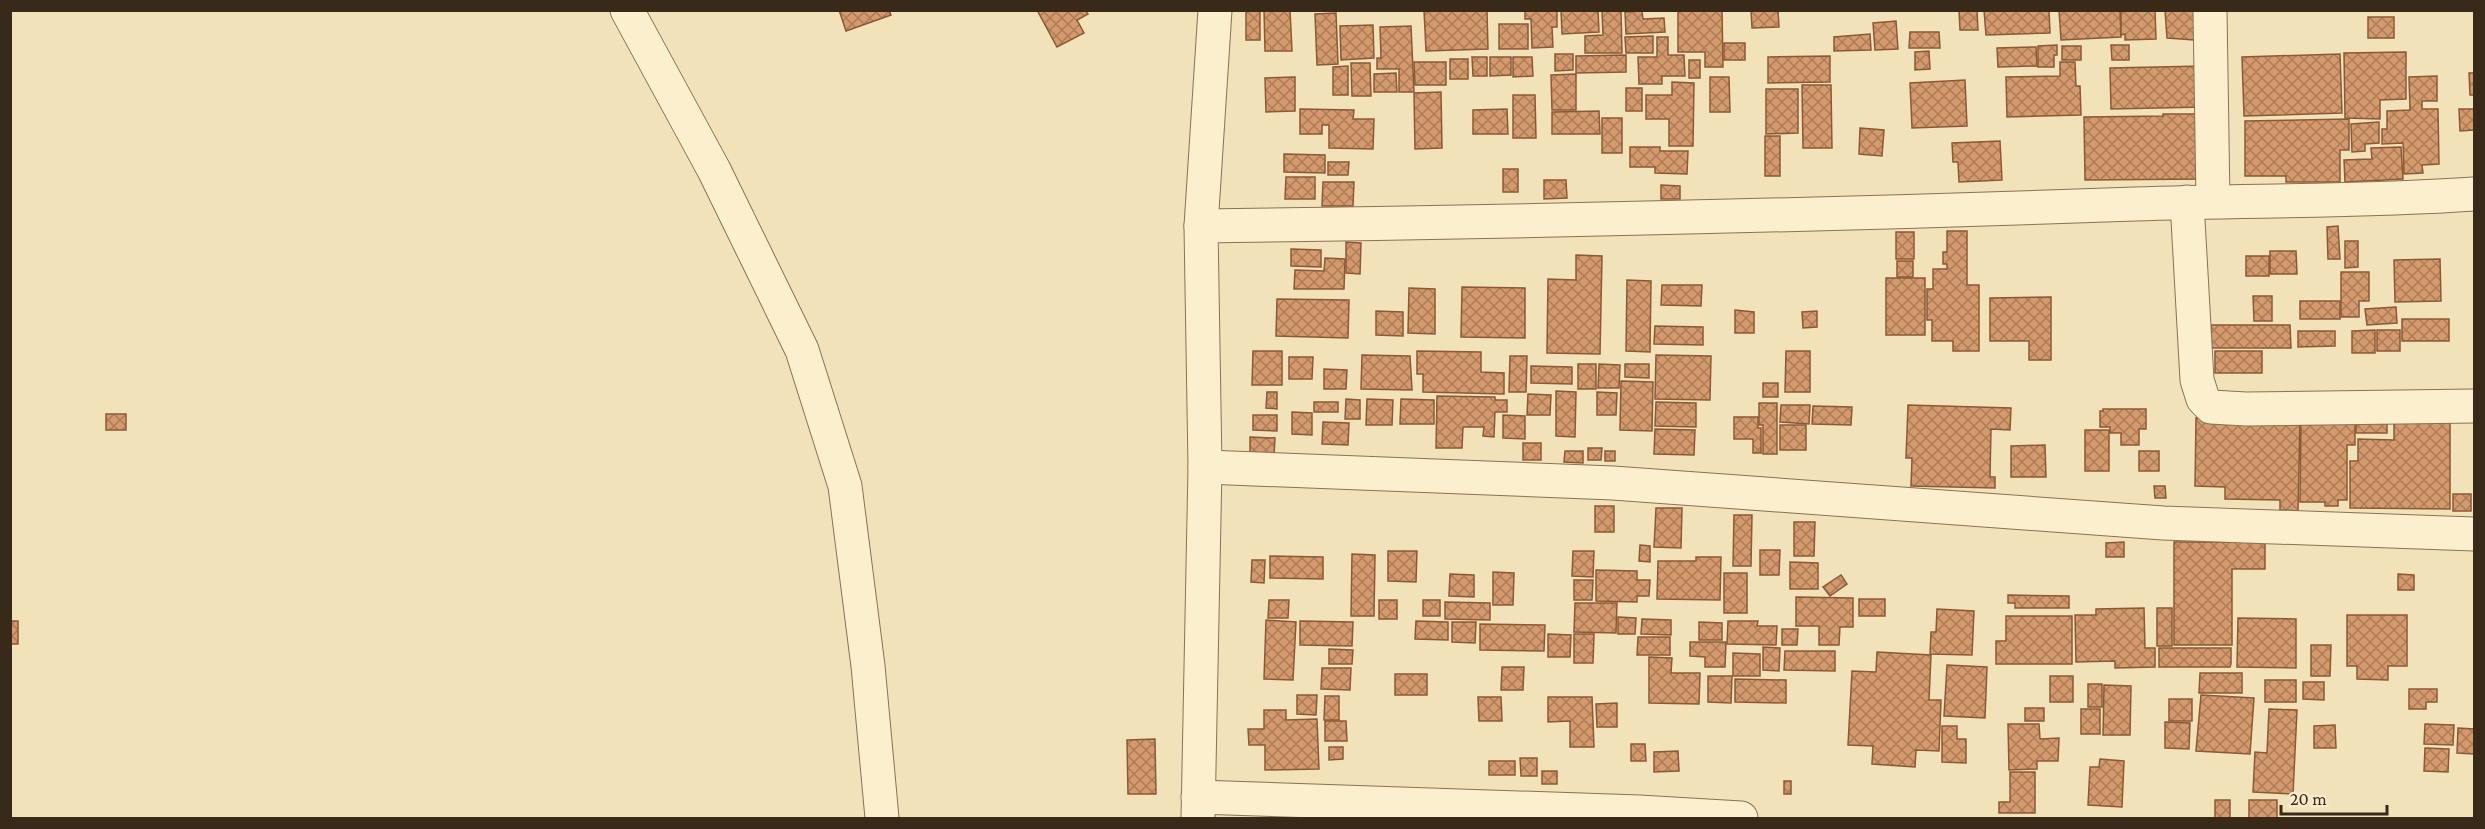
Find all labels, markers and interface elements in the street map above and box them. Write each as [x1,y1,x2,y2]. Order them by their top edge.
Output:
scale bar [2281,778,2388,816]
text: 20 m [2290,789,2327,809]

